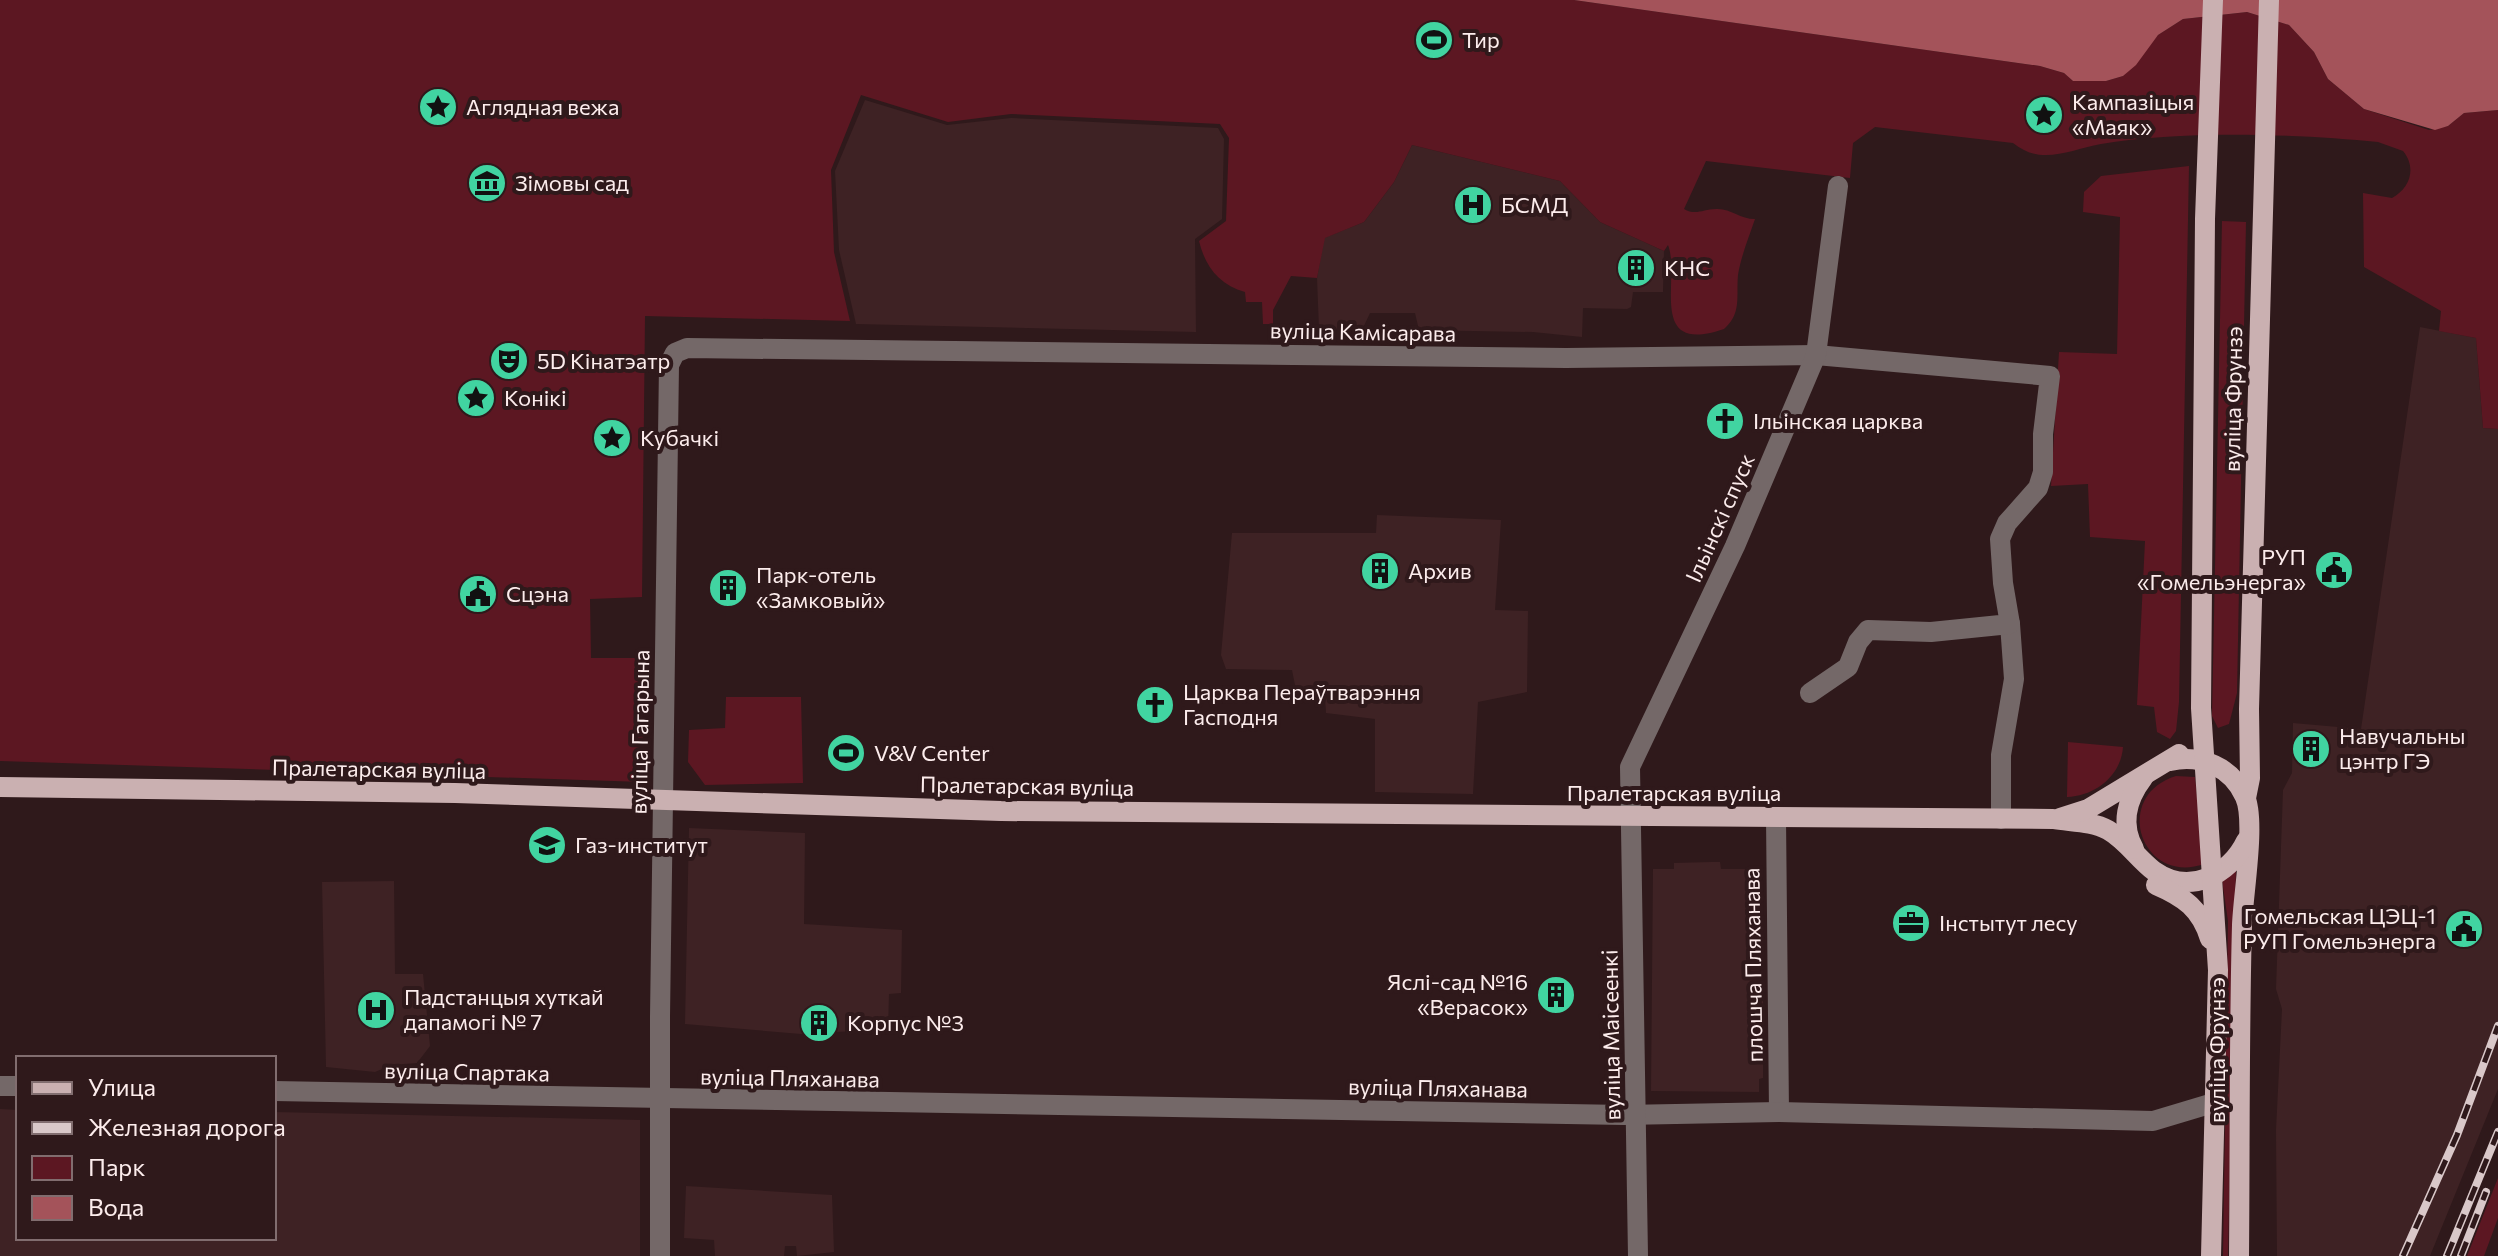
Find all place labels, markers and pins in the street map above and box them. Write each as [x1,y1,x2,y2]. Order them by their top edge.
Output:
sports icon: Тир [1413,19,1455,61]
place label: Тир [1462,26,1500,53]
place icon: Аглядная вежа [417,86,459,128]
place label: Кампазіцыя «Маяк» [2072,88,2194,140]
place label: Аглядная вежа [466,93,619,120]
place icon: Кампазіцыя «Маяк» [2023,94,2065,136]
museum icon: Зімовы сад [466,162,508,204]
place label: Зімовы сад [515,169,629,196]
hospital icon: БСМД [1452,184,1494,226]
place label: БСМД [1501,191,1568,218]
building icon: КНС [1615,247,1657,289]
place label: КНС [1664,254,1710,281]
theatre icon: 5D Кінатэатр [488,340,530,382]
place label: 5D Кінатэатр [537,347,670,374]
place icon: Конікі [455,377,497,419]
place label: Конікі [504,384,567,411]
church icon: Ільінская царква [1704,400,1746,442]
place label: Ільінская царква [1753,407,1923,434]
place icon: Кубачкі [591,417,633,459]
place label: Кубачкі [640,424,719,451]
place label: РУП «Гомельэнерга» [2137,543,2306,595]
public building icon: РУП «Гомельэнерга» [2313,549,2355,591]
building icon: Архив [1359,550,1401,592]
place label: Архив [1408,557,1472,584]
place label: Парк-отель «Замковый» [756,561,885,613]
building icon: Парк-отель «Замковый» [707,567,749,609]
public building icon: Сцэна [457,573,499,615]
place label: Сцэна [506,580,569,607]
place label: Царква Пераўтварэння Гасподня [1183,678,1421,730]
church icon: Царква Пераўтварэння Гасподня [1134,684,1176,726]
place label: Навучальны цэнтр ГЭ [2339,722,2465,774]
building icon: Навучальны цэнтр ГЭ [2290,728,2332,770]
sports icon: V&V Center [825,732,867,774]
place label: V&V Center [874,739,990,766]
school or university icon: Газ-институт [526,824,568,866]
place label: Газ-институт [575,831,708,858]
office icon: Інстытут лесу [1890,902,1932,944]
place label: Гомельская ЦЭЦ-1 РУП Гомельэнерга [2243,902,2436,954]
public building icon: Гомельская ЦЭЦ-1 РУП Гомельэнерга [2443,908,2485,950]
place label: Інстытут лесу [1939,909,2078,936]
place label: Яслі-сад №16 «Верасок» [1387,968,1528,1020]
building icon: Яслі-сад №16 «Верасок» [1535,974,1577,1016]
place label: Падстанцыя хуткай дапамогі № 7 [404,983,604,1035]
hospital icon: Падстанцыя хуткай дапамогі № 7 [355,989,397,1031]
building icon: Корпус №3 [798,1002,840,1044]
place label: Корпус №3 [847,1009,964,1036]

